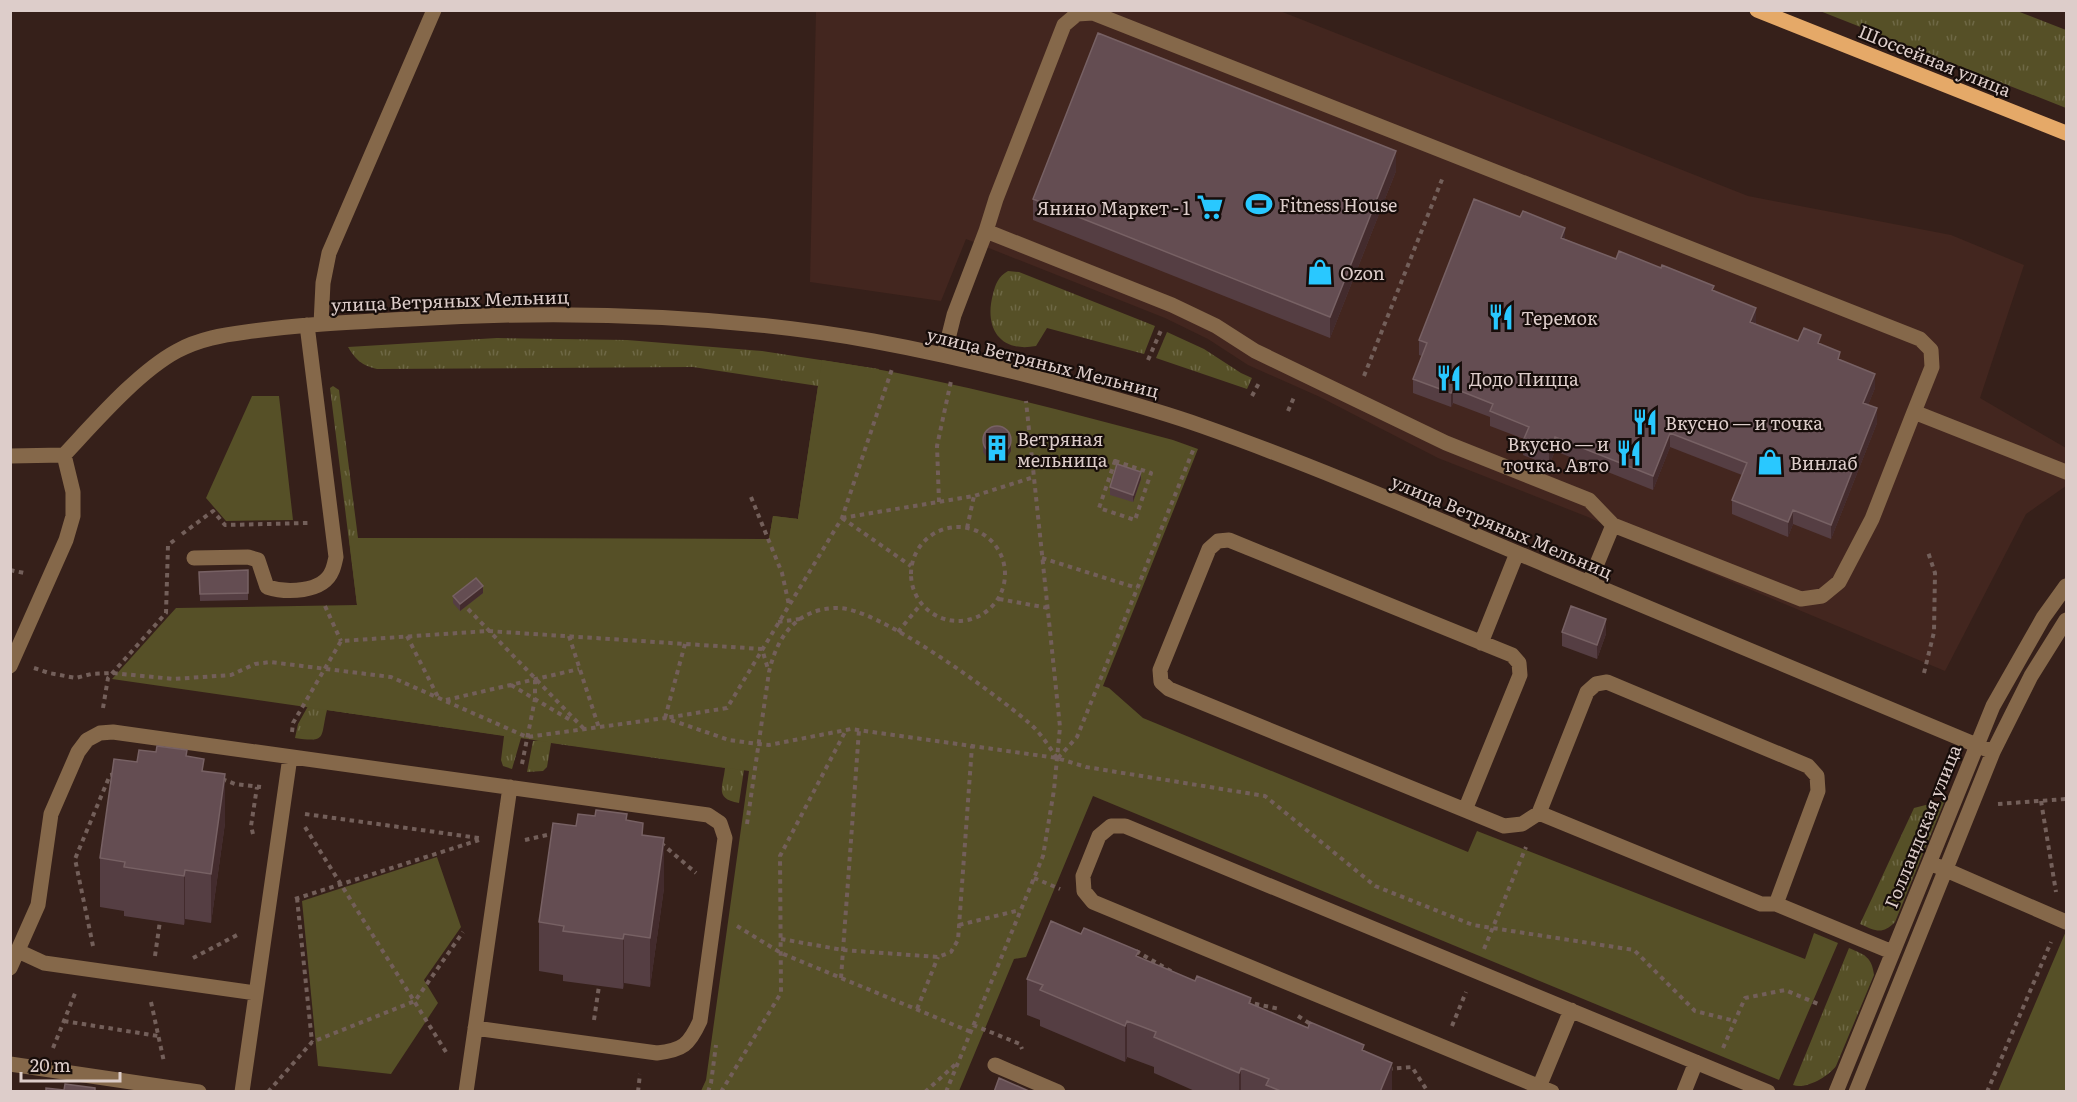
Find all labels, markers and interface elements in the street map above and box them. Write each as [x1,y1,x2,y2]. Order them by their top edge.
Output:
street label: Шоссейная улица [1855,17,2016,103]
sports icon: Fitness House [1244,189,1274,219]
place label: Fitness House [1279,191,1397,218]
supermarket icon: Янино Маркет - 1 [1195,192,1225,222]
place label: Янино Маркет - 1 [1037,194,1190,221]
shop icon: Ozon [1305,257,1335,287]
place label: Ozon [1340,259,1385,286]
street label: улица Ветряных Мельниц [330,282,570,318]
restaurant icon: Теремок [1486,302,1516,332]
place label: Теремок [1521,304,1598,331]
street label: улица Ветряных Мельниц [924,320,1162,404]
restaurant icon: Додо Пицца [1434,363,1464,393]
place label: Додо Пицца [1469,365,1579,392]
restaurant icon: Вкусно — и точка [1630,407,1660,437]
place label: Вкусно — и точка [1665,409,1823,436]
place label: Ветряная мельница [1017,425,1108,473]
place label: Вкусно — и точка. Авто [1503,430,1609,478]
building icon: Ветряная мельница [982,433,1012,463]
restaurant icon: Вкусно — и точка. Авто [1614,438,1644,468]
shop icon: Винлаб [1755,447,1785,477]
place label: Винлаб [1790,449,1858,476]
street label: улица Ветряных Мельниц [1387,467,1617,585]
street label: Голландская улица [1877,740,1967,912]
scale bar [21,1045,120,1083]
text: 20 m [30,1051,71,1078]

